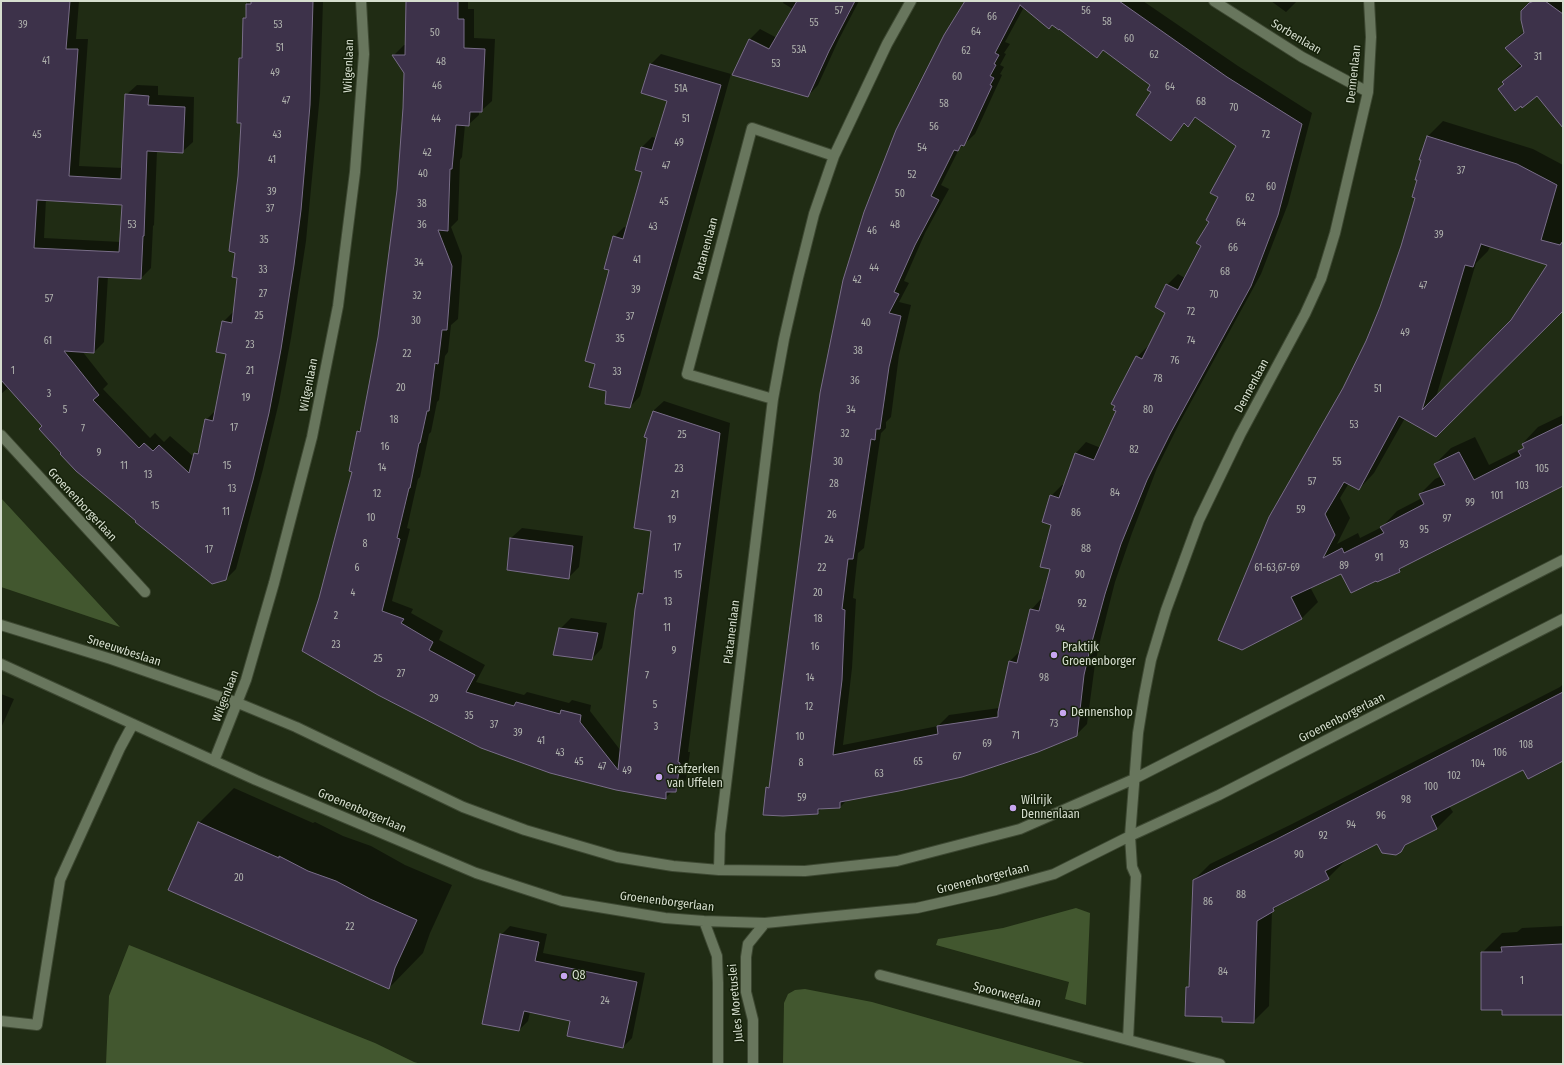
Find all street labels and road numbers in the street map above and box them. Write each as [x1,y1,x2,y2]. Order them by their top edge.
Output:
street label: Sorbenlaan [1268,16,1324,58]
street label: Wilgenlaan [341,39,357,93]
street label: Dennenlaan [1344,44,1364,104]
street label: Platanenlaan [691,216,721,282]
street label: Wilgenlaan [297,357,321,413]
street label: Dennenlaan [1232,357,1272,415]
street label: Groenenborgerlaan [44,465,120,545]
street label: Platanenlaan [721,599,743,665]
street label: Sneeuwbeslaan [85,632,163,670]
street label: Wilgenlaan [210,668,242,724]
street label: Groenenborgerlaan [1296,690,1388,746]
street label: Groenenborgerlaan [315,786,409,836]
street label: Groenenborgerlaan [935,861,1031,897]
street label: Groenenborgerlaan [619,889,715,915]
street label: Jules Moretuslei [725,963,747,1043]
street label: Spoorweglaan [971,979,1043,1011]

